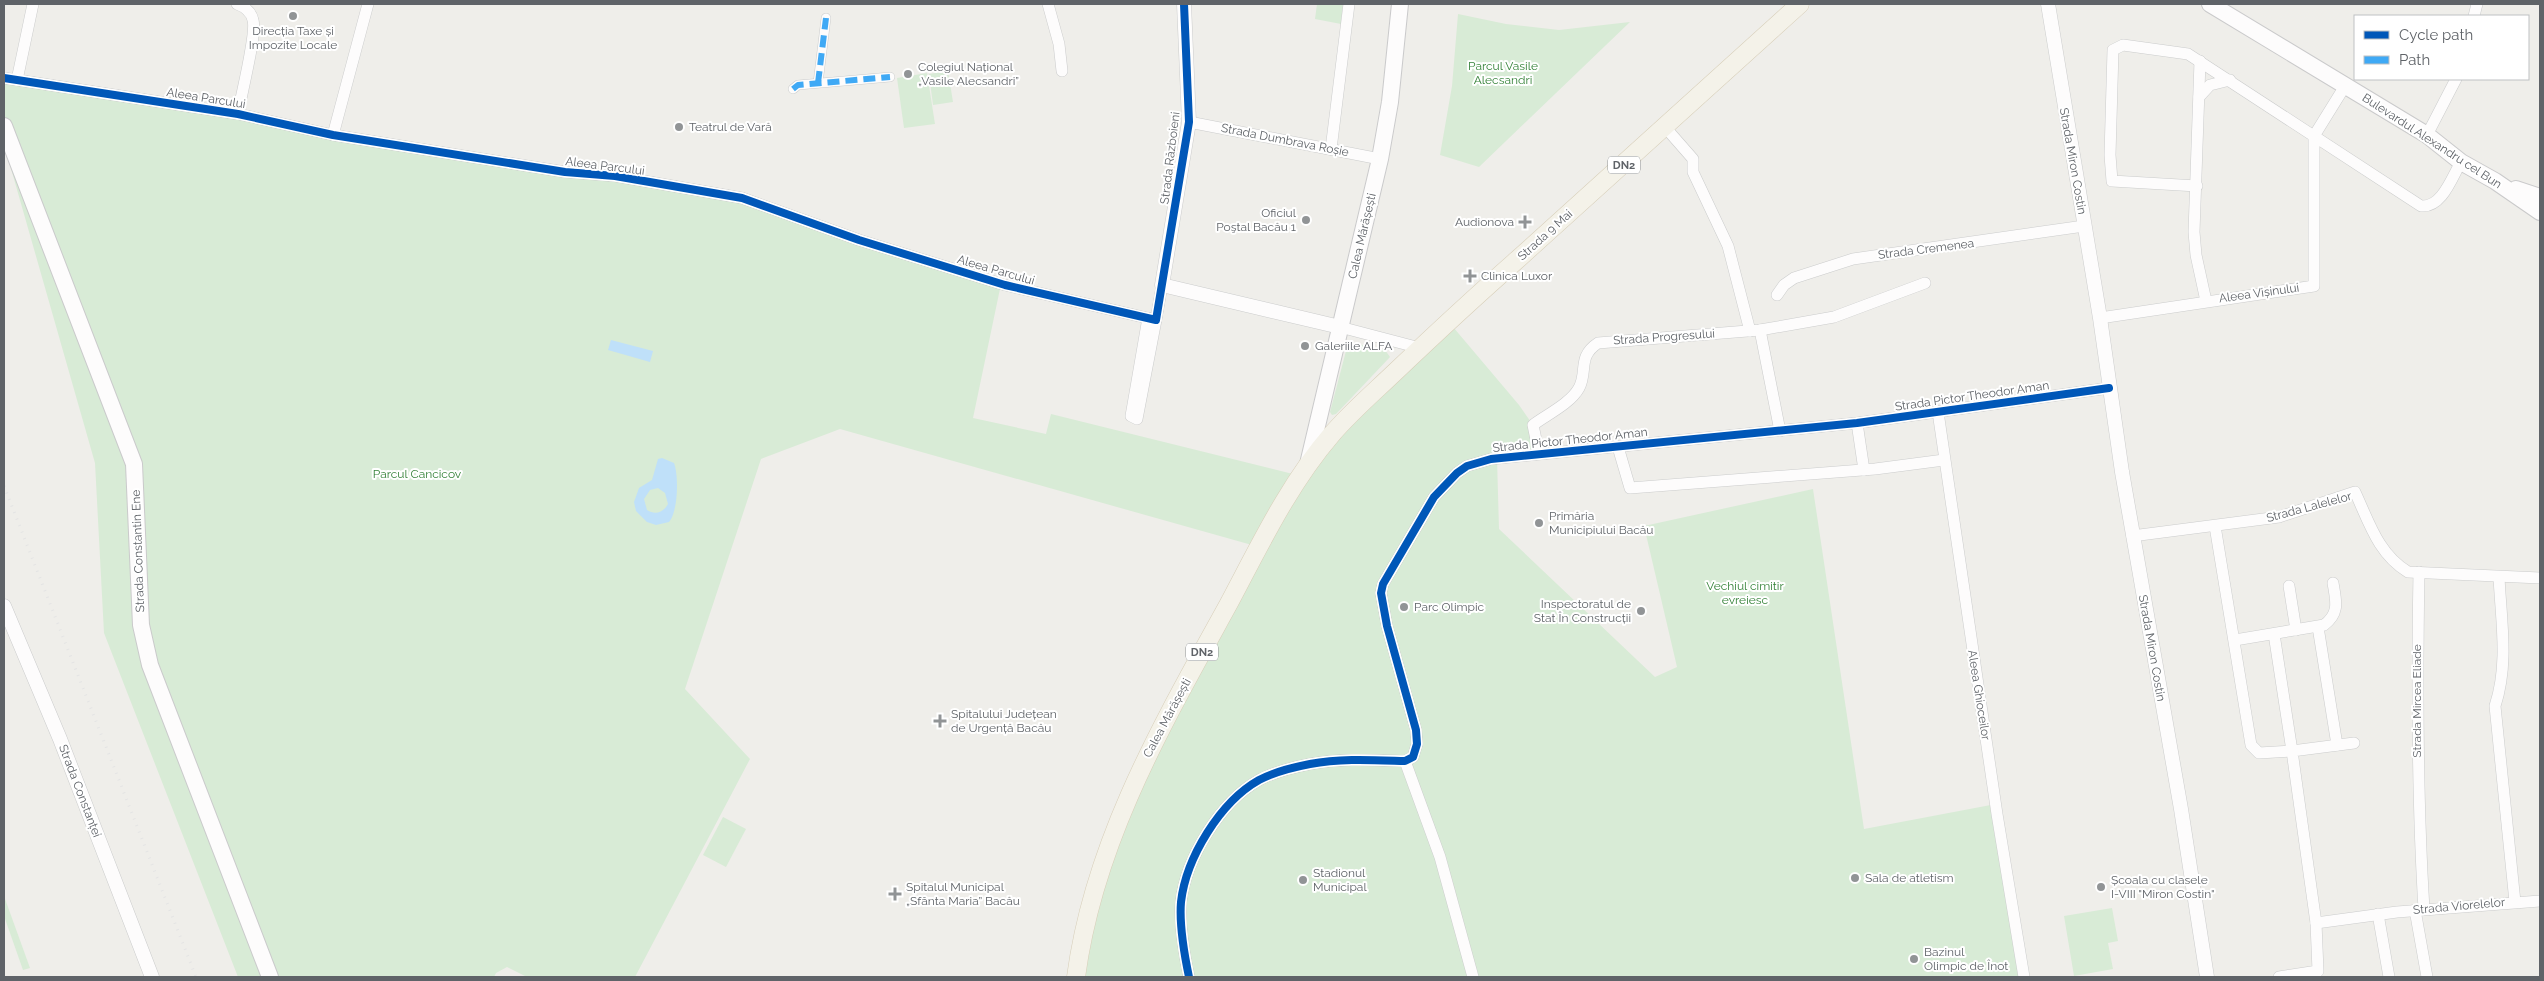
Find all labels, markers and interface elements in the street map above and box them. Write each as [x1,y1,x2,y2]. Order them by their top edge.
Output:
marker: Direcția Taxe și Impozite Locale [287,10,299,22]
legend [2354,15,2529,80]
place label: Direcția Taxe și Impozite Locale [249,24,337,52]
text: Cycle path [2399,26,2473,44]
text: Path [2399,51,2430,69]
park label: Parcul Vasile Alecsandri [1468,59,1538,87]
place label: Colegiul Național „Vasile Alecsandri” [918,60,1019,88]
marker: Colegiul Național „Vasile Alecsandri” [902,68,914,80]
street label: Aleea Parcului [166,85,246,111]
street label: Bulevardul Alexandru cel Bun [2360,91,2504,191]
street label: Strada Miron Costin [2057,107,2089,215]
street label: Strada Războieni [1157,111,1183,205]
place label: Teatrul de Vară [689,120,772,134]
marker: Teatrul de Vară [673,121,685,133]
street label: Strada Dumbrava Roșie [1220,121,1350,159]
street label: Aleea Parcului [565,154,645,178]
road number: DN2 [1608,156,1640,174]
street label: Calea Mărășești [1345,192,1379,280]
place label: Oficiul Poştal Bacău 1 [1216,206,1297,234]
street label: Strada 9 Mai [1515,207,1575,263]
marker: Oficiul Poştal Bacău 1 [1300,214,1312,226]
place label: Audionova [1455,215,1514,229]
marker: Audionova [1518,215,1532,229]
street label: Strada Cremenea [1877,236,1975,262]
street label: Aleea Parcului [956,252,1036,288]
marker: Clinica Luxor [1463,269,1477,283]
place label: Clinica Luxor [1481,269,1553,283]
street label: Aleea Vișinului [2218,280,2300,306]
street label: Strada Progresului [1613,326,1715,348]
place label: Galeriile ALFA [1315,339,1392,353]
marker: Galeriile ALFA [1299,340,1311,352]
street label: Strada Pictor Theodor Aman [1894,378,2050,414]
street label: Strada Pictor Theodor Aman [1492,425,1648,455]
park label: Parcul Cancicov [373,467,462,481]
street label: Strada Constantin Ene [129,489,147,613]
street label: Strada Lalelelor [2265,489,2354,525]
place label: Primăria Municipiului Bacău [1549,509,1653,537]
marker: Primăria Municipiului Bacău [1533,517,1545,529]
park label: Vechiul cimitir evreiesc [1706,579,1784,607]
street label: Strada Miron Costin [2136,594,2168,702]
place label: Inspectoratul de Stat În Construcții [1534,597,1631,625]
place label: Parc Olimpic [1414,600,1485,614]
marker: Parc Olimpic [1398,601,1410,613]
marker: Inspectoratul de Stat În Construcții [1635,605,1647,617]
road number: DN2 [1186,644,1218,660]
street label: Strada Mircea Eliade [2410,644,2424,758]
street label: Aleea Ghioceilor [1965,649,1993,742]
street label: Calea Mărășești [1140,676,1194,760]
place label: Spitalului Județean de Urgență Bacău [951,707,1057,735]
marker: Spitalului Județean de Urgență Bacău [933,714,947,728]
street label: Strada Constanței [56,743,104,839]
place label: Stadionul Municipal [1313,866,1367,894]
place label: Sala de atletism [1865,871,1953,885]
marker: Sala de atletism [1849,872,1861,884]
place label: Școala cu clasele I-VIII "Miron Costin" [2111,873,2215,901]
marker: Stadionul Municipal [1297,874,1309,886]
place label: Spitalul Municipal „Sfânta Maria” Bacău [906,880,1020,908]
marker: Școala cu clasele I-VIII "Miron Costin" [2095,881,2107,893]
marker: Spitalul Municipal „Sfânta Maria” Bacău [888,887,902,901]
street label: Strada Viorelelor [2412,895,2506,917]
place label: Bazinul Olimpic de Înot [1924,945,2008,973]
marker: Bazinul Olimpic de Înot [1908,953,1920,965]

